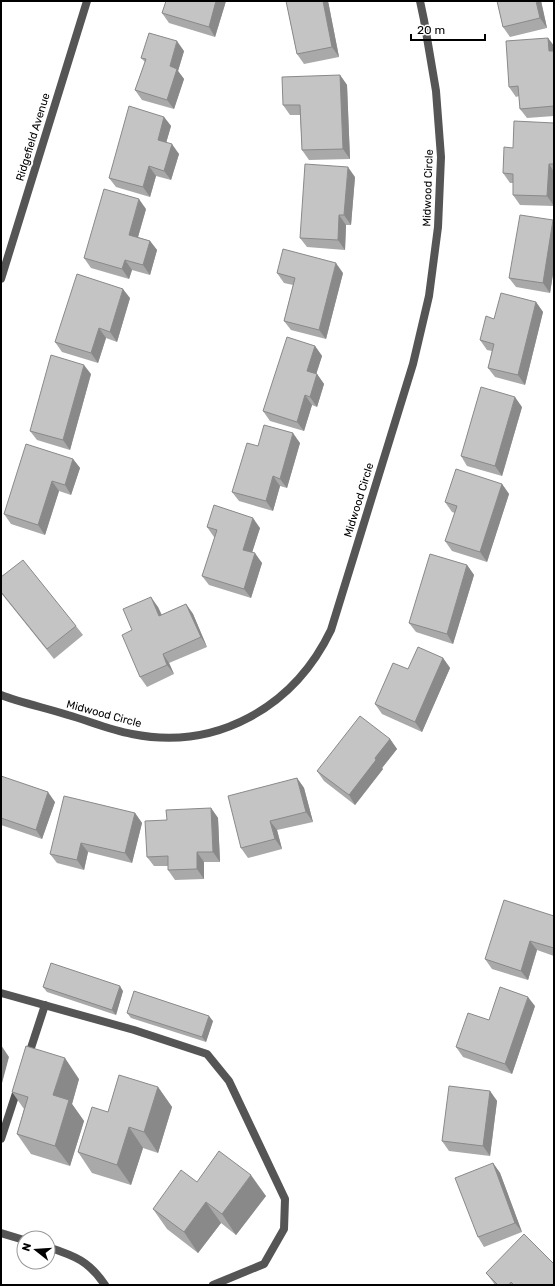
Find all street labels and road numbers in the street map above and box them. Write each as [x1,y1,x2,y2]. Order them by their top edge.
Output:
street label: Ridgefield Avenue [13,91,53,183]
street label: Midwood Circle [420,149,436,227]
street label: Midwood Circle [341,461,377,539]
street label: Midwood Circle [65,698,143,730]

